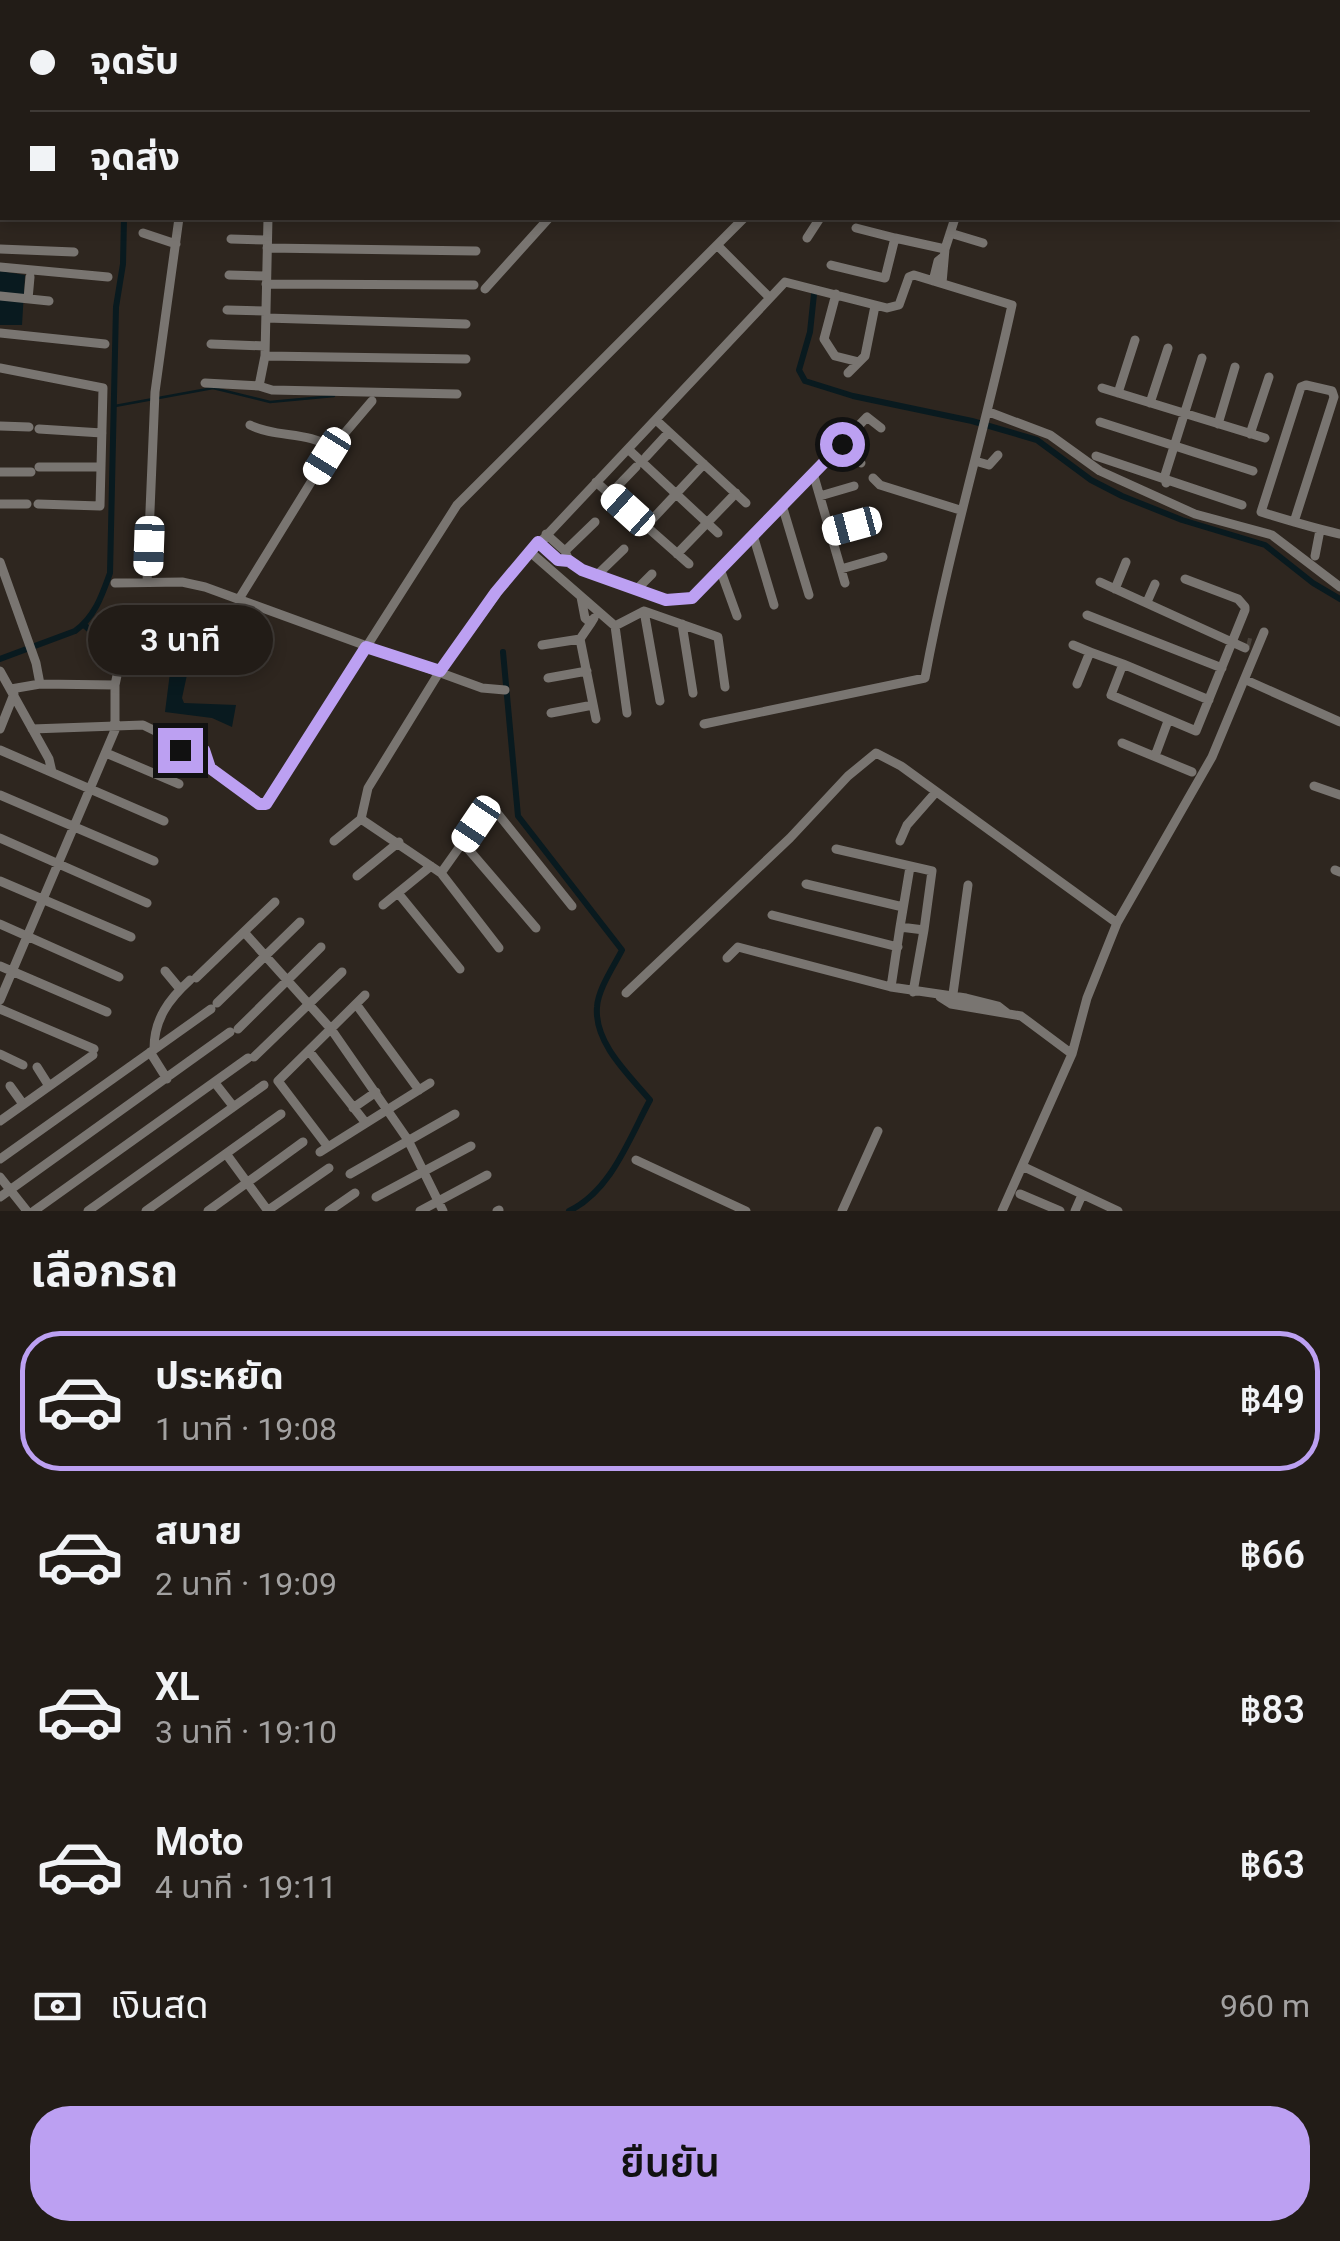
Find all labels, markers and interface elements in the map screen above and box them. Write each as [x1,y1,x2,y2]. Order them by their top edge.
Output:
text: จุดรับ [90,39,179,83]
text: จุดส่ง [90,135,180,179]
route start [820,422,865,467]
car [298,423,356,489]
car [596,479,660,541]
car [819,504,885,548]
car [133,515,165,577]
callout: 3 นาที [88,605,272,675]
text: 3 นาที [140,621,221,659]
route end [158,728,203,773]
car [447,791,505,857]
text: เลือกรถ [30,1244,178,1297]
text: ประหยัด [155,1354,284,1398]
icon: car [35,1356,125,1446]
text: ฿49 [1239,1378,1305,1422]
text: 1 นาที · 19:08 [155,1410,337,1448]
text: สบาย [155,1509,242,1553]
icon: car [35,1511,125,1601]
text: ฿66 [1239,1533,1305,1577]
text: 2 นาที · 19:09 [155,1565,337,1603]
text: XL [155,1665,200,1709]
icon: car [35,1666,125,1756]
text: ฿83 [1239,1688,1305,1732]
text: 3 นาที · 19:10 [155,1713,337,1751]
text: Moto [155,1820,244,1864]
icon: car [35,1821,125,1911]
text: ฿63 [1239,1843,1305,1887]
text: 4 นาที · 19:11 [155,1868,337,1906]
icon: cash [30,1979,85,2034]
text: เงินสด [110,1983,209,2027]
text: 960 m [1220,1987,1310,2025]
button: ยืนยัน [30,2106,1310,2221]

